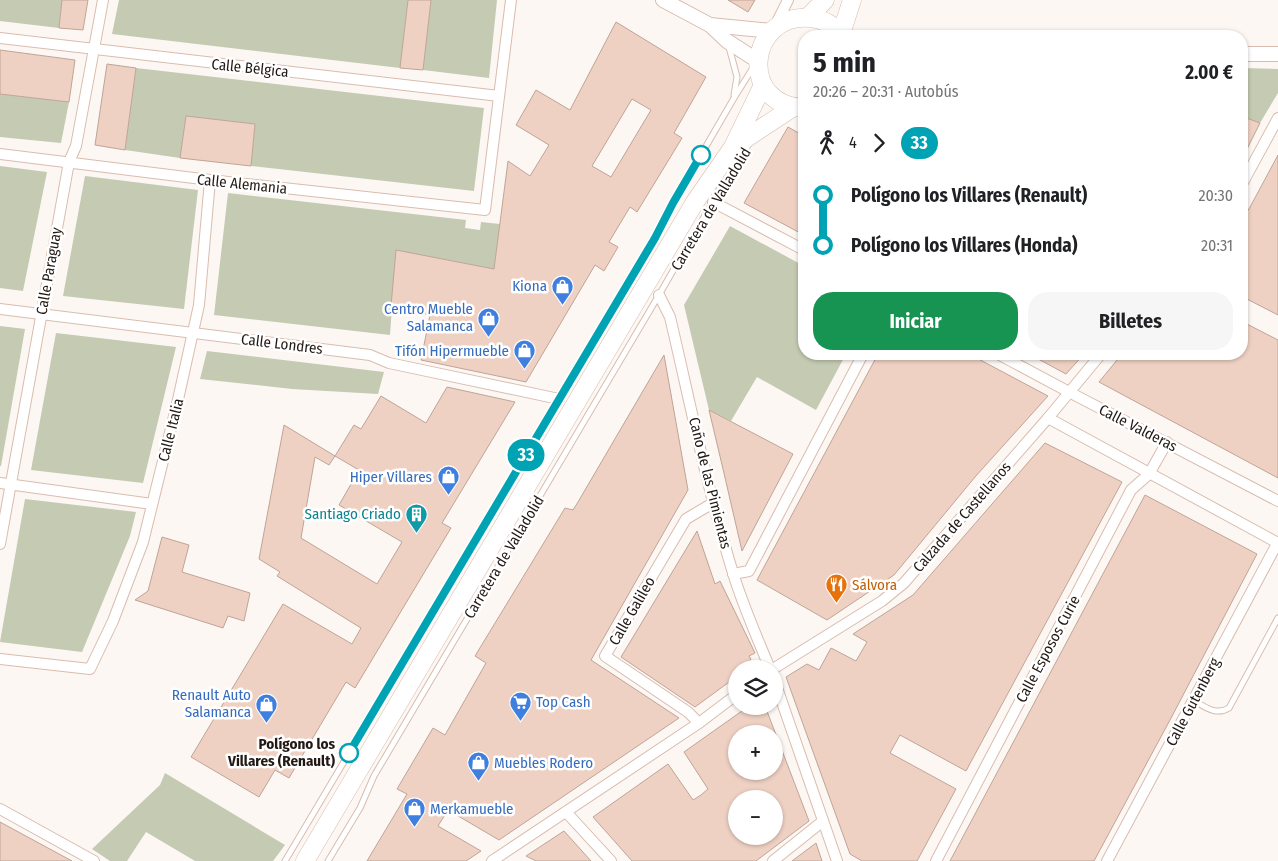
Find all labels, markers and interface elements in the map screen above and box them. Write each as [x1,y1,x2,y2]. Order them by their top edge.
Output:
text: 5 min [813,46,876,79]
street label: Calle Bélgica [211,55,289,81]
text: 2.00 € [1185,61,1233,84]
text: 20:26 – 20:31 · Autobús [813,82,959,101]
icon: walk [813,129,841,157]
icon: forward [865,129,893,157]
text: 33 [911,132,928,154]
text: 4 [849,133,857,152]
street label: Carretera de Valladolid [667,144,755,274]
unlabelled marker [691,145,711,165]
street label: Calle Alemania [196,170,288,198]
text: Polígono los Villares (Renault) [851,184,1087,207]
text: 20:30 [1199,186,1233,205]
street label: Calle Paraguay [32,226,66,316]
text: Polígono los Villares (Honda) [851,234,1077,257]
text: 20:31 [1201,236,1233,255]
shop icon: Kiona [551,274,575,305]
place label: Kiona [512,277,547,295]
button: Iniciar [813,292,1018,350]
button: Billetes [1028,292,1233,350]
place label: Centro Mueble Salamanca [384,300,473,335]
shop icon: Centro Mueble Salamanca [477,306,501,337]
street label: Calle Londres [240,330,324,358]
shop icon: Tifón Hipermueble [513,339,537,370]
place label: Tifón Hipermueble [395,342,509,360]
street label: Calle Italia [154,397,188,463]
street label: Calle Valderas [1096,401,1180,455]
street label: Caño de las Pimientas [685,415,735,551]
line badge: 33 [504,439,548,471]
text: 33 [517,444,535,466]
street label: Calzada de Castellanos [909,458,1015,576]
shop icon: Hiper Villares [436,465,460,496]
place label: Hiper Villares [350,468,432,486]
street label: Carretera de Valladolid [460,492,548,622]
building icon: Santiago Criado [405,502,429,533]
place label: Santiago Criado [305,505,401,523]
street label: Calle Galileo [605,573,659,648]
restaurant icon: Sálvora [824,573,848,604]
place label: Sálvora [852,576,897,594]
street label: Calle Esposos Curie [1012,592,1084,706]
street label: Calle Gutenberg [1162,655,1224,749]
map controls [728,660,783,845]
button: layers [728,660,783,715]
place label: Renault Auto Salamanca [172,686,251,721]
supermarket icon: Top Cash [508,690,532,721]
shop icon: Renault Auto Salamanca [255,692,279,723]
place label: Top Cash [536,693,591,711]
button: + [728,725,783,780]
place label: Polígono los Villares (Renault) [227,735,335,770]
marker: Polígono los Villares (Renault) [339,743,359,763]
shop icon: Muebles Rodero [466,751,490,782]
place label: Muebles Rodero [494,754,593,772]
button: − [728,790,783,845]
shop icon: Merkamueble [402,797,426,828]
place label: Merkamueble [430,800,514,818]

